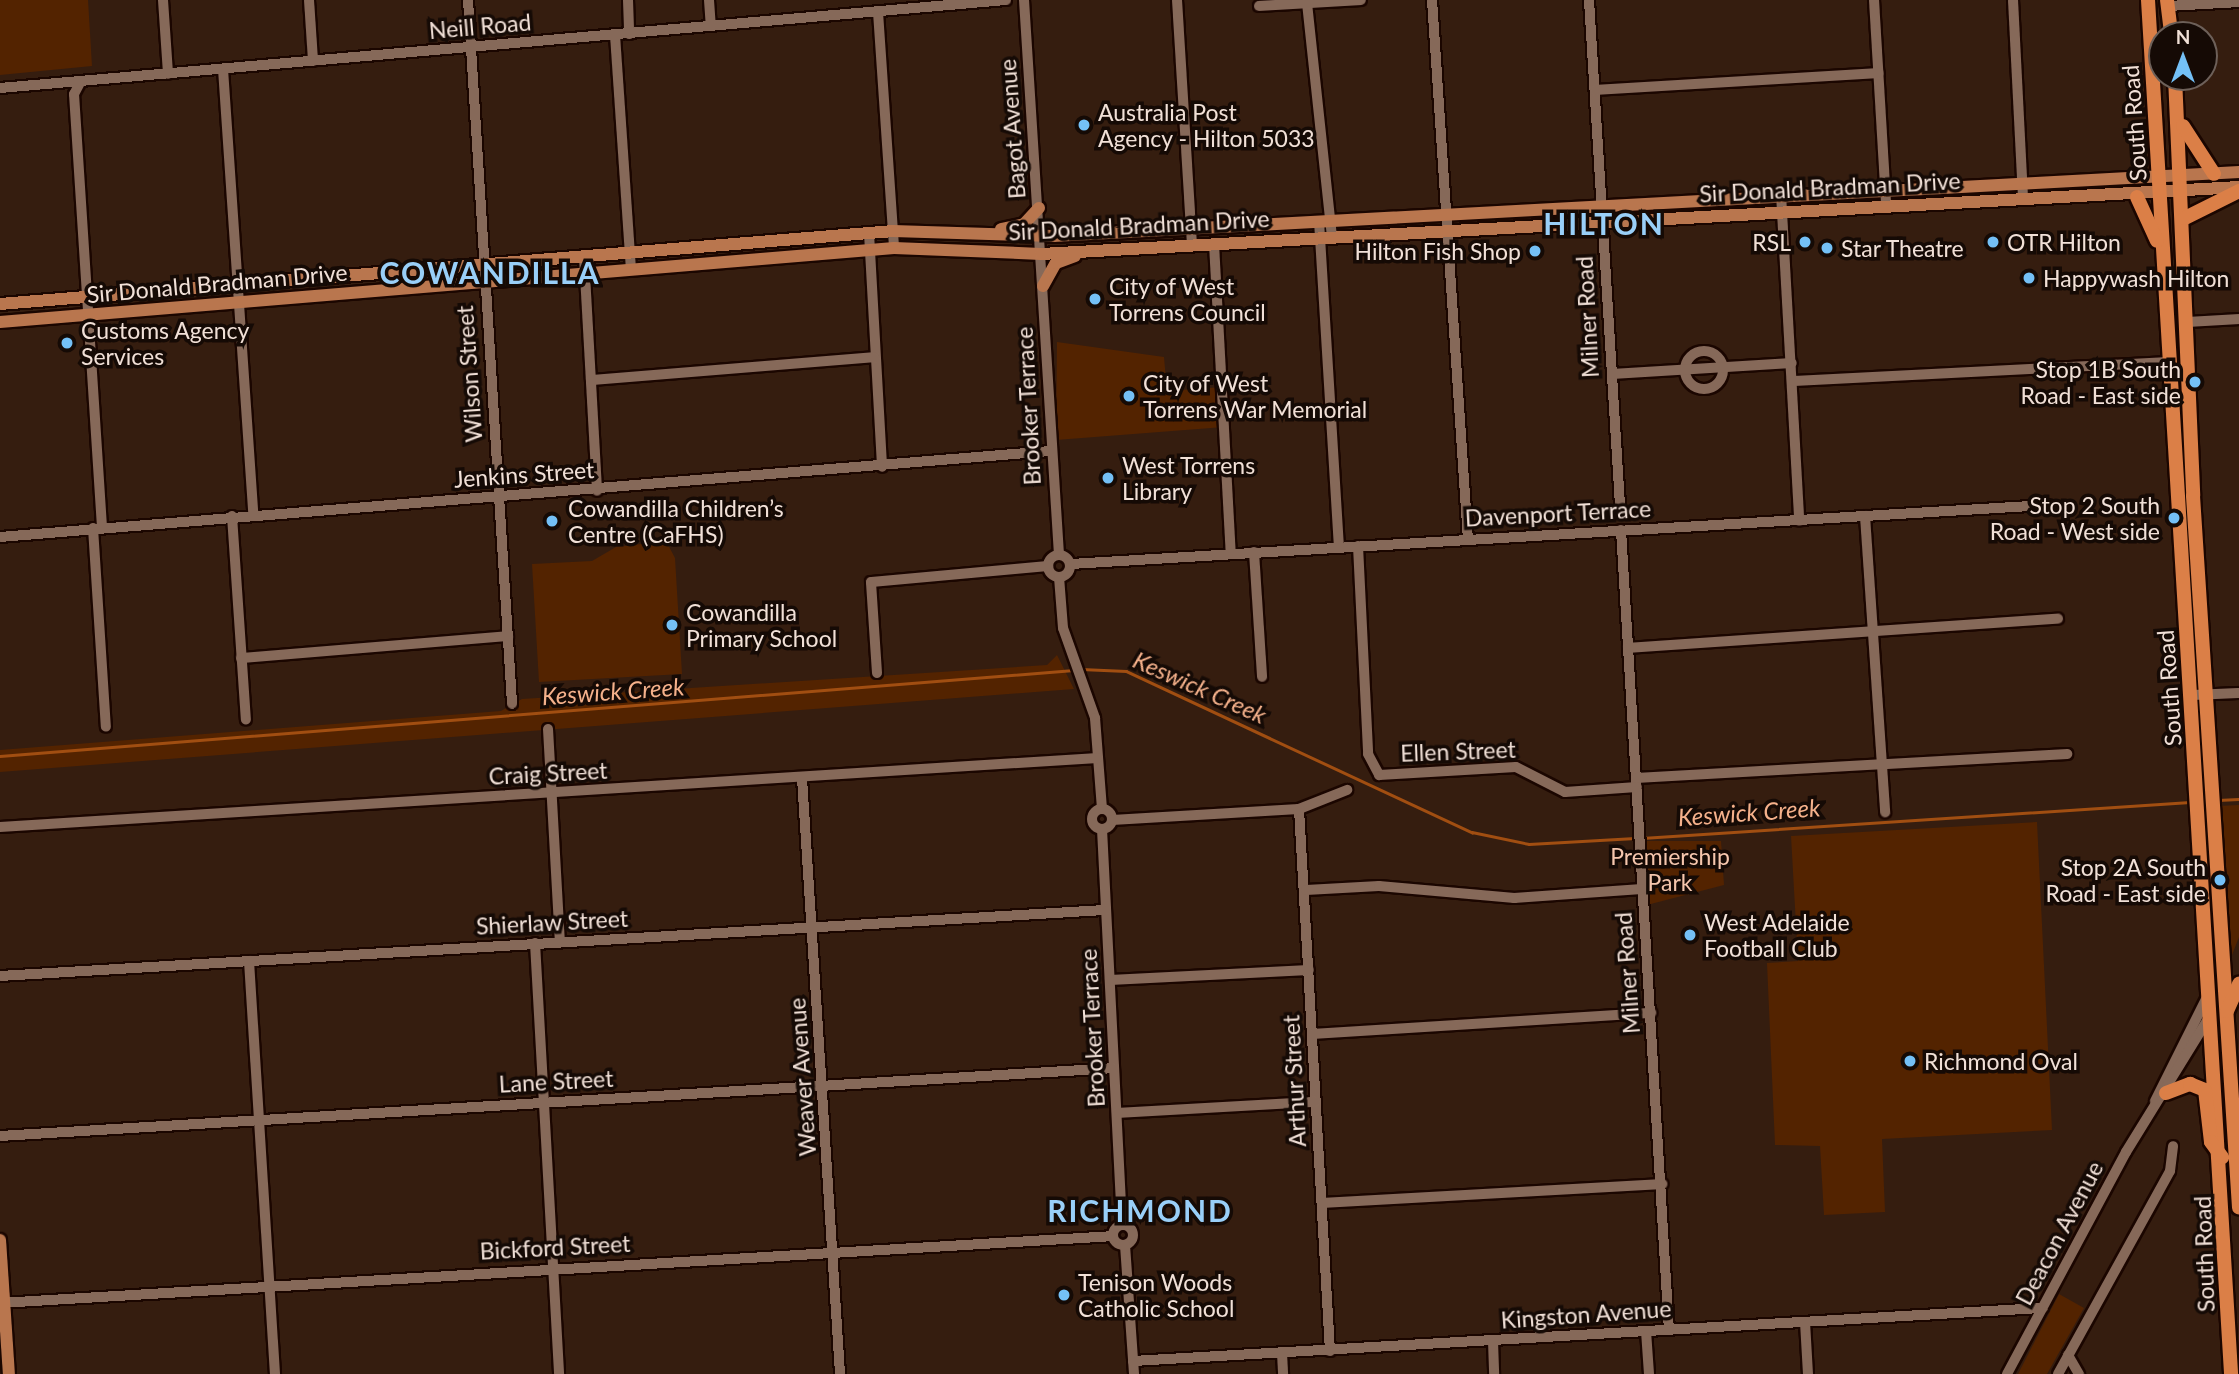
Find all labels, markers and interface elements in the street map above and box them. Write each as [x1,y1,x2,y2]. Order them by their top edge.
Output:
street label: Neill Road [428,8,532,44]
north arrow [2148,21,2218,91]
text: N [2176,25,2190,48]
street label: Bagot Avenue [993,58,1031,200]
street label: South Road [2116,64,2152,182]
place label: Australia Post Agency - Hilton 5033 [1098,98,1315,152]
marker: Australia Post Agency - Hilton 5033 [1076,117,1092,133]
street label: Sir Donald Bradman Drive [1698,166,1962,208]
street label: Sir Donald Bradman Drive [1007,204,1271,246]
district label: HILTON [1544,205,1664,241]
place label: RSL [1752,228,1791,256]
place label: OTR Hilton [2007,228,2121,256]
marker: RSL [1797,234,1813,250]
place label: Star Theatre [1841,234,1965,262]
marker: OTR Hilton [1985,234,2001,250]
place label: Hilton Fish Shop [1355,237,1521,265]
marker: Star Theatre [1819,240,1835,256]
marker: Hilton Fish Shop [1527,243,1543,259]
district label: COWANDILLA [381,254,599,290]
street label: Milner Road [1570,255,1604,379]
street label: Sir Donald Bradman Drive [85,258,349,308]
place label: Happywash Hilton [2043,264,2229,292]
marker: Happywash Hilton [2021,270,2037,286]
place label: City of West Torrens Council [1109,272,1266,326]
marker: City of West Torrens Council [1087,291,1103,307]
street label: Wilson Street [450,305,488,443]
place label: Customs Agency Services [81,316,250,370]
street label: Brooker Terrace [1010,325,1046,487]
marker: Customs Agency Services [59,335,75,351]
place label: Stop 1B South Road - East side [2020,355,2181,409]
place label: City of West Torrens War Memorial [1143,369,1368,423]
marker: Stop 1B South Road - East side [2187,374,2203,390]
marker: City of West Torrens War Memorial [1121,388,1137,404]
place label: West Torrens Library [1122,451,1256,505]
street label: Jenkins Street [453,455,595,493]
marker: West Torrens Library [1100,470,1116,486]
place label: Stop 2 South Road - West side [1989,491,2160,545]
place label: Cowandilla Children’s Centre (CaFHS) [568,494,784,548]
street label: Davenport Terrace [1464,494,1652,532]
marker: Stop 2 South Road - West side [2166,510,2182,526]
marker: Cowandilla Children’s Centre (CaFHS) [542,511,562,531]
place label: Cowandilla Primary School [686,598,838,652]
marker: Cowandilla Primary School [664,617,680,633]
street label: South Road [2151,629,2187,747]
water label: Keswick Creek [1129,645,1271,729]
water label: Keswick Creek [541,672,685,710]
street label: Ellen Street [1400,735,1516,767]
street label: Craig Street [488,756,608,790]
water label: Keswick Creek [1677,793,1821,831]
park label: Premiership Park [1610,842,1730,896]
place label: Stop 2A South Road - East side [2045,853,2206,907]
marker: Stop 2A South Road - East side [2212,872,2228,888]
street label: Shierlaw Street [475,904,629,940]
place label: West Adelaide Football Club [1704,908,1850,962]
street label: Milner Road [1609,911,1645,1035]
marker: West Adelaide Football Club [1682,927,1698,943]
street label: Brooker Terrace [1074,947,1110,1109]
street label: Weaver Avenue [783,996,821,1158]
street label: Arthur Street [1277,1014,1311,1148]
place label: Richmond Oval [1924,1047,2078,1075]
marker: Richmond Oval [1902,1053,1918,1069]
street label: Lane Street [498,1064,614,1098]
street label: Deacon Avenue [2009,1156,2109,1310]
district label: RICHMOND [1048,1192,1232,1228]
street label: South Road [2188,1195,2220,1313]
street label: Bickford Street [479,1229,631,1265]
place label: Tenison Woods Catholic School [1078,1268,1234,1322]
marker: Tenison Woods Catholic School [1056,1287,1072,1303]
street label: Kingston Avenue [1499,1294,1673,1334]

